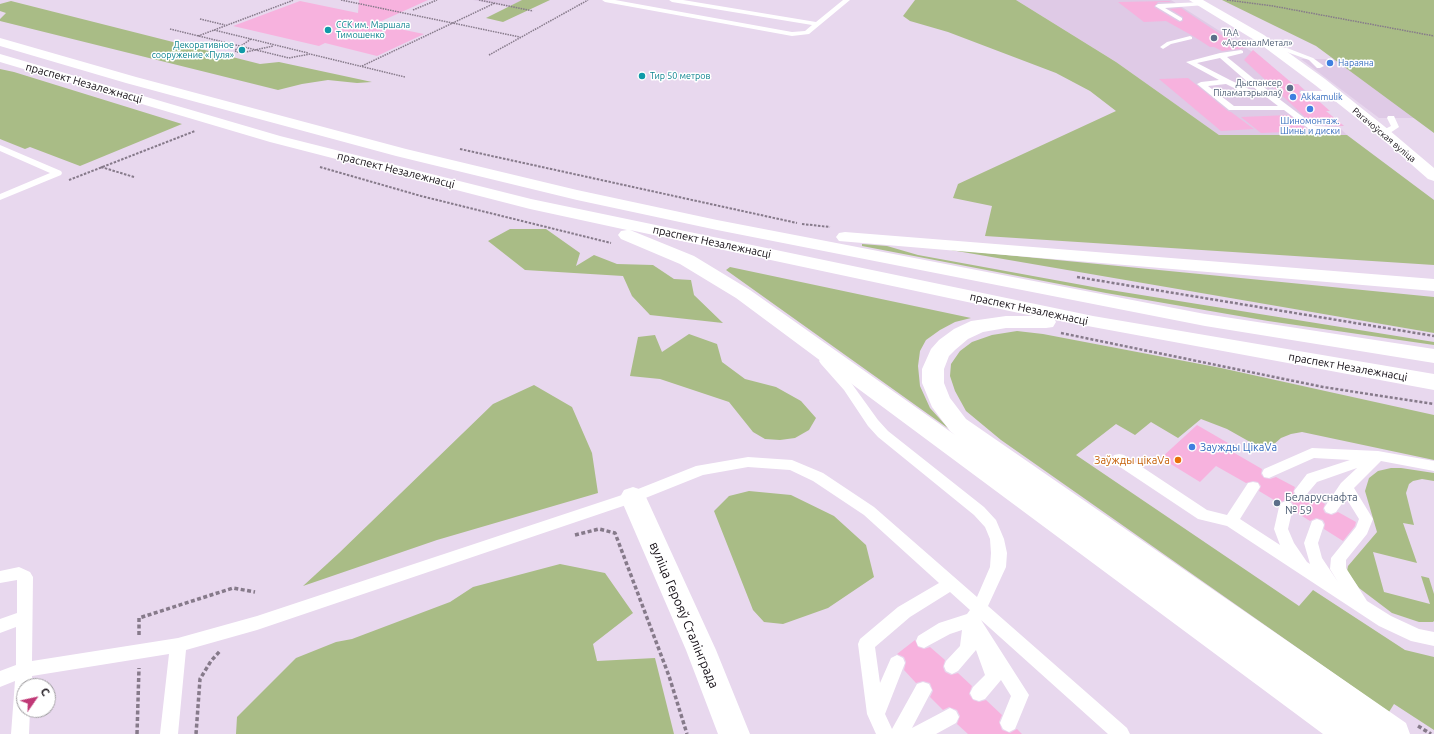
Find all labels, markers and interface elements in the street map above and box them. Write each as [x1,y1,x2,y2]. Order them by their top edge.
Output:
place label: ССК им. Маршала Тимошенко [336,20,410,41]
marker: ССК им. Маршала Тимошенко [323,25,333,35]
place label: ТАА «АрсеналМетал» [1222,28,1293,49]
marker: ТАА «АрсеналМетал» [1209,33,1219,43]
place label: Декоративное сооружение «Пуля» [152,40,234,61]
marker: Декоративное сооружение «Пуля» [237,45,247,55]
marker: Нараяна [1325,58,1335,68]
place label: Нараяна [1338,58,1374,68]
street label: праспект Незалежнасці [24,60,144,106]
marker: Тир 50 метров [637,71,647,81]
place label: Тир 50 метров [650,71,710,81]
place label: Дыспансер Піламатэрыялаў [1213,78,1282,99]
marker: Дыспансер Піламатэрыялаў [1285,83,1295,93]
marker: Akkamulik [1288,92,1298,102]
place label: Akkamulik [1301,92,1343,102]
marker: Шиномонтаж. Шины и диски [1305,104,1315,114]
street label: Рагачоўская вуліца [1350,105,1418,165]
place label: Шиномонтаж. Шины и диски [1280,116,1340,137]
street label: праспект Незалежнасці [336,149,456,191]
street label: праспект Незалежнасці [652,223,772,261]
street label: праспект Незалежнасці [969,290,1089,328]
street label: праспект Незалежнасці [1287,350,1409,384]
place label: Заужды ЦікаVа [1200,440,1277,454]
marker: Заужды ЦікаVа [1187,442,1197,452]
place label: Заўжды цікаVа [1094,453,1170,467]
marker: Заўжды цікаVа [1173,455,1183,465]
place label: Беларуснафта № 59 [1285,490,1358,516]
marker: Беларуснафта № 59 [1272,498,1282,508]
street label: вуліца Герояў Сталінграда [646,540,722,690]
north arrow [16,678,56,718]
text: С [38,686,52,698]

